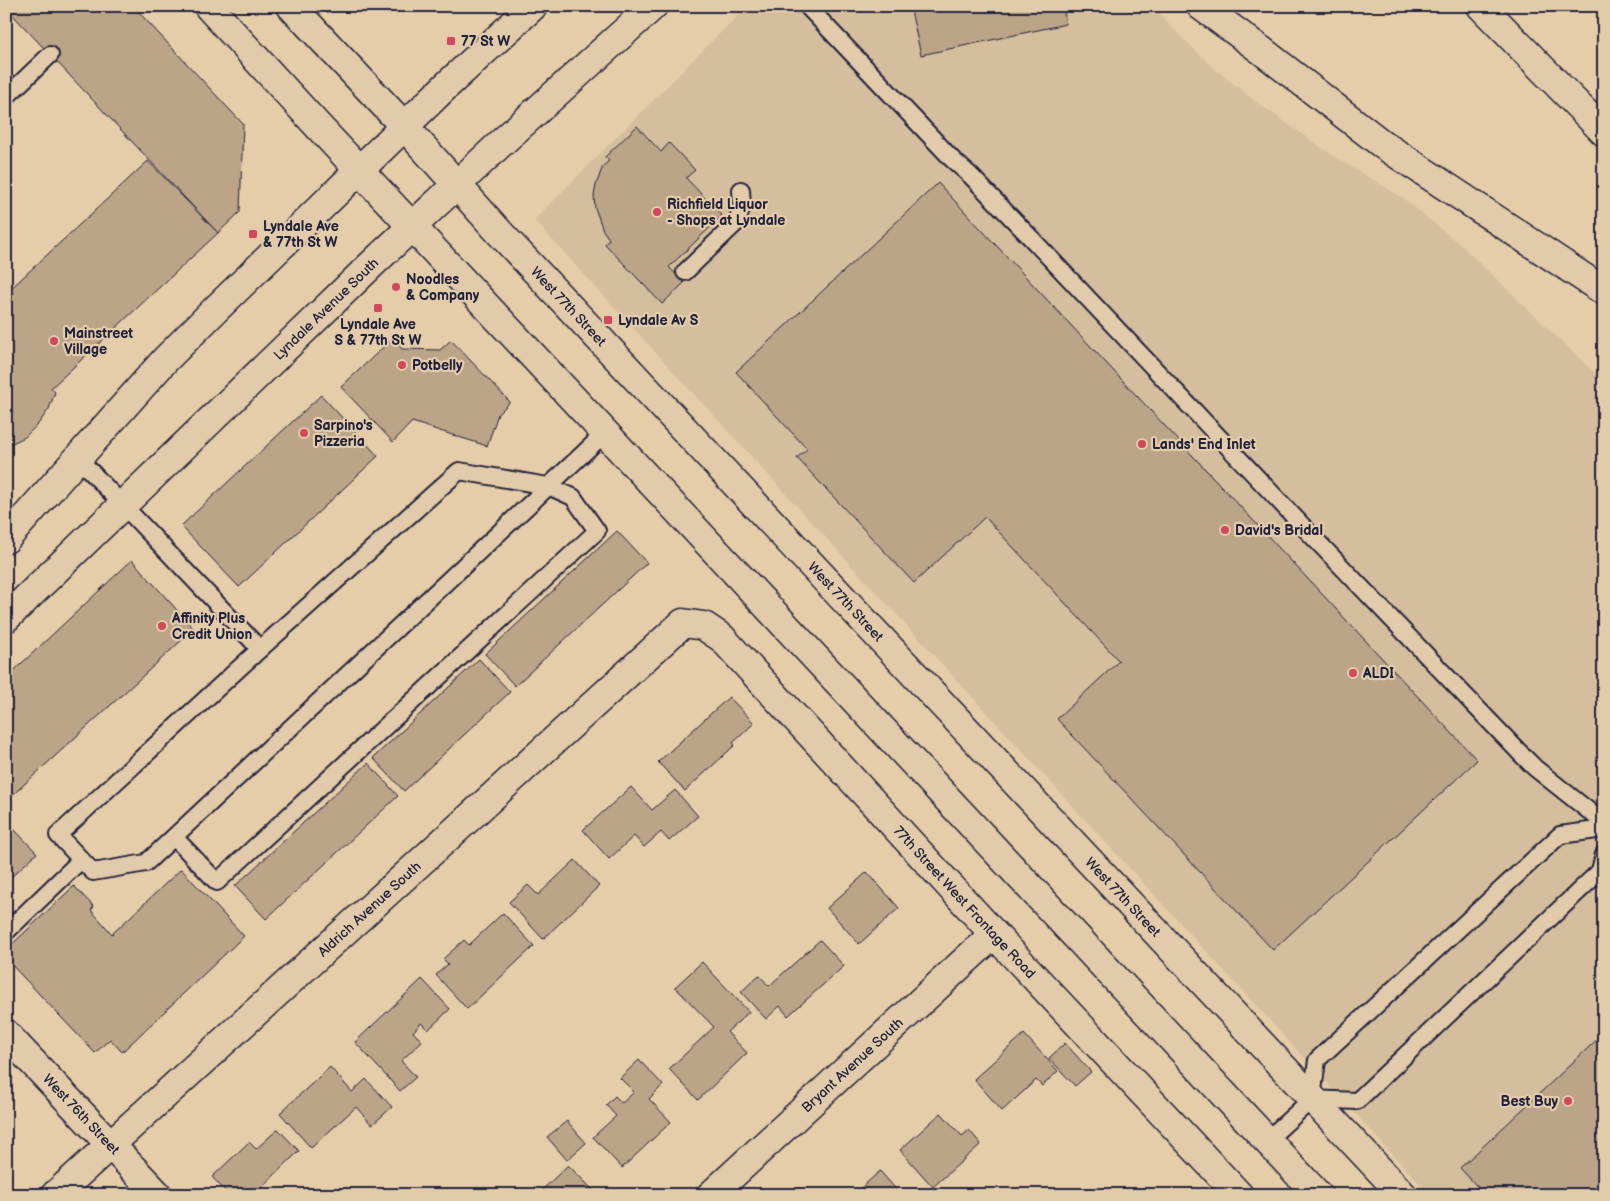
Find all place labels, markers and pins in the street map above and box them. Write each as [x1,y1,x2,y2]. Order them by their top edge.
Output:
place label: 77 St W [461,33,510,50]
marker: 77 St W [445,35,457,47]
place label: Richfield Liquor - Shops at Lyndale [667,196,785,229]
marker: Richfield Liquor - Shops at Lyndale [651,206,663,218]
place label: Lyndale Ave & 77th St W [263,218,339,251]
marker: Lyndale Ave & 77th St W [247,228,259,240]
place label: Noodles & Company [406,271,480,304]
marker: Noodles & Company [390,281,402,293]
marker: Lyndale Ave S & 77th St W [372,302,384,314]
place label: Lyndale Av S [618,312,699,329]
marker: Lyndale Av S [602,314,614,326]
place label: Lyndale Ave S & 77th St W [335,316,421,349]
place label: Mainstreet Village [64,325,133,358]
marker: Mainstreet Village [48,335,60,347]
place label: Potbelly [412,357,463,374]
marker: Potbelly [396,359,408,371]
place label: Sarpino's Pizzeria [314,417,373,450]
marker: Sarpino's Pizzeria [298,427,310,439]
place label: Lands' End Inlet [1152,436,1256,453]
marker: Lands' End Inlet [1136,438,1148,450]
place label: David's Bridal [1235,522,1323,539]
marker: David's Bridal [1219,524,1231,536]
place label: Affinity Plus Credit Union [171,610,252,643]
marker: Affinity Plus Credit Union [156,620,168,632]
place label: ALDI [1362,665,1394,682]
marker: ALDI [1347,667,1359,679]
place label: Best Buy [1501,1093,1559,1110]
marker: Best Buy [1562,1095,1574,1107]

